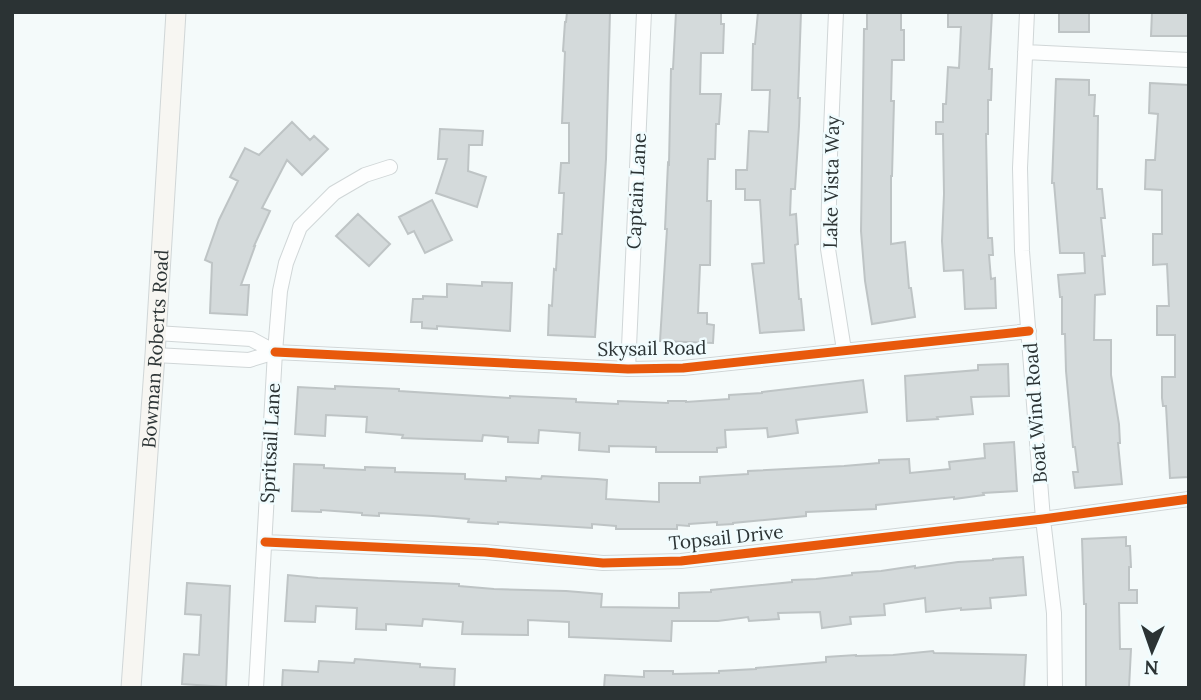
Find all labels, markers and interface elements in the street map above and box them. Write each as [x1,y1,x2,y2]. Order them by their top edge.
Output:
street label: Lake Vista Way [818,115,844,249]
street label: Captain Lane [621,132,651,250]
street label: Bowman Roberts Road [136,249,173,449]
street label: Skysail Road [597,335,707,361]
street label: Boat Wind Road [1018,342,1052,484]
street label: Spritsail Lane [255,382,285,504]
street label: Topsail Drive [667,519,785,555]
north arrow [1117,616,1187,686]
text: N [1143,656,1159,680]

